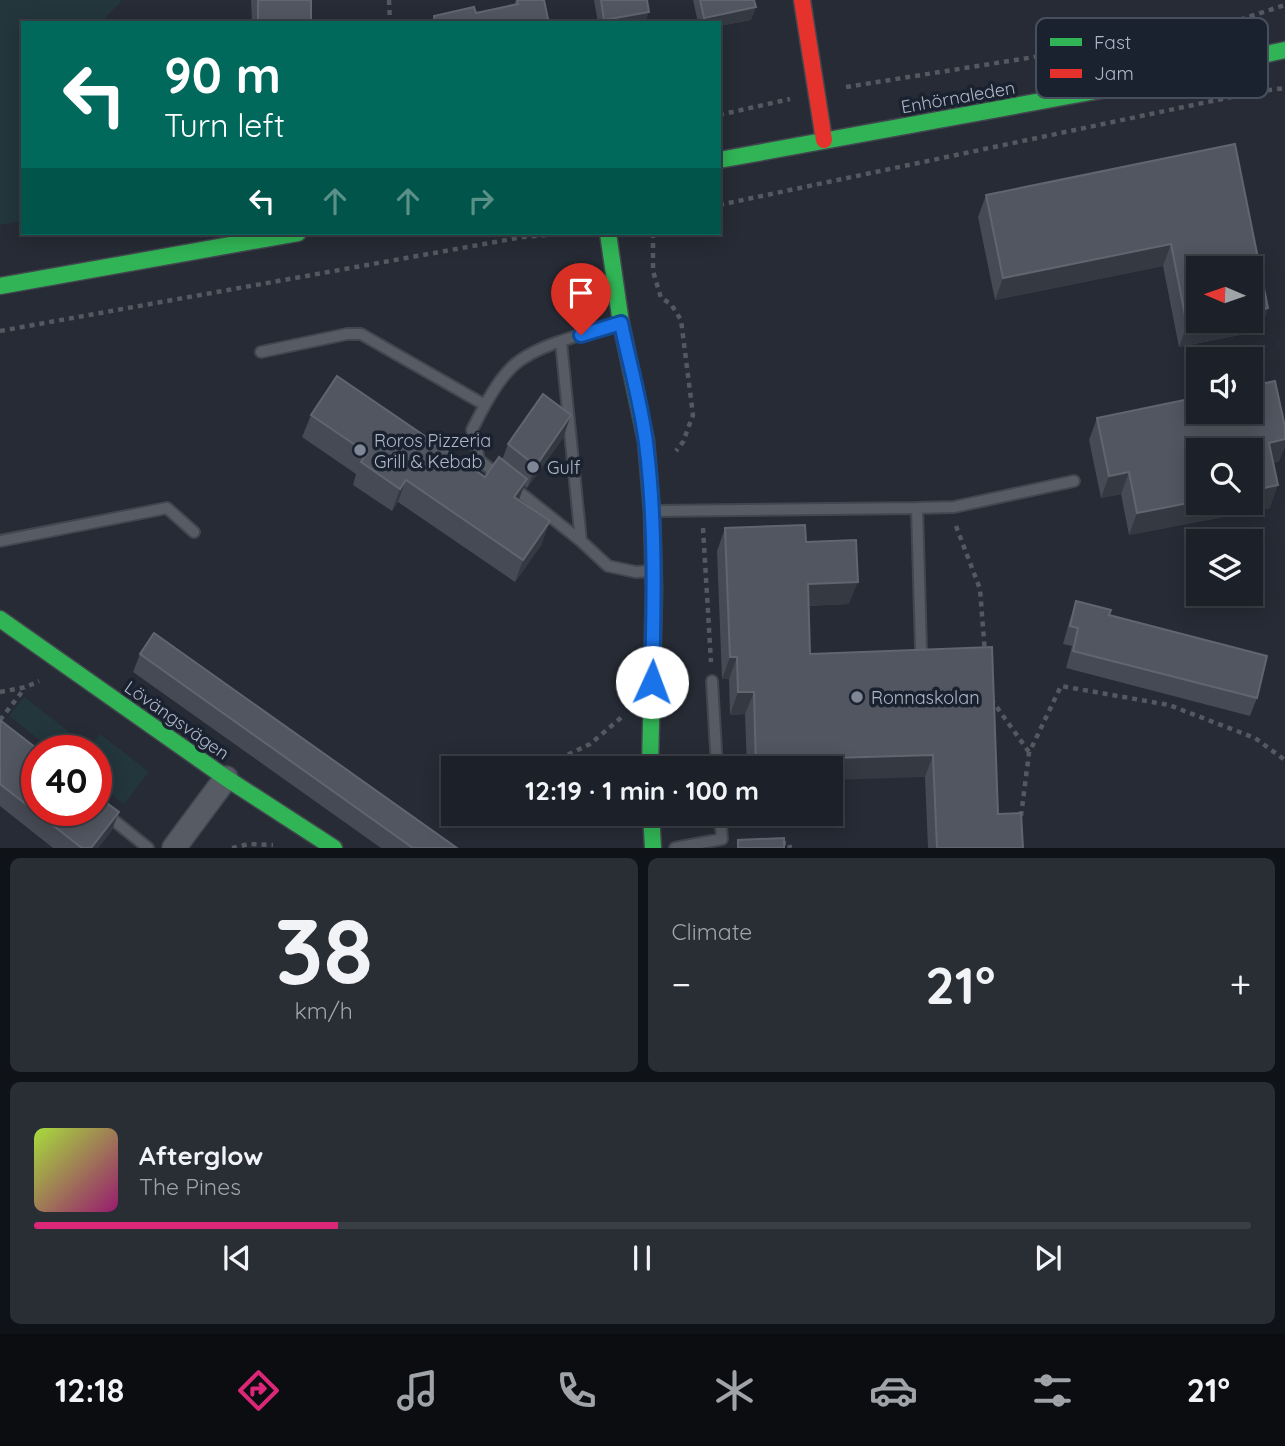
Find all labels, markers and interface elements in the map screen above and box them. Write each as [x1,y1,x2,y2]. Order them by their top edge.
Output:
legend [1036,18,1268,98]
text: Fast [1094,30,1131,54]
text: 90 m [164,44,281,105]
icon: left [49,49,140,140]
text: Jam [1094,61,1134,85]
street label: Enhörnaleden [899,76,1017,118]
text: Turn left [164,105,285,145]
icon: left [243,182,281,220]
icon: ahead [316,182,354,220]
icon: ahead [389,182,427,220]
icon: right [462,182,500,220]
north arrow [1186,256,1264,332]
map controls [1186,256,1263,606]
pin [551,263,611,335]
icon: arrive [562,274,600,312]
button: sound [1186,347,1263,424]
place label: Roros Pizzeria Grill & Kebab [374,429,491,473]
button: search [1186,438,1263,515]
marker: Roros Pizzeria Grill & Kebab [352,442,368,458]
place label: Gulf [547,456,581,479]
marker: Gulf [525,459,541,475]
button: layers [1186,529,1263,606]
position arrow [615,645,689,719]
street label: Lövängsvägen [120,675,234,765]
place label: Ronnaskolan [871,686,980,709]
marker: Ronnaskolan [849,689,865,705]
speed limit sign: 40 [21,735,112,826]
text: 12:19 · 1 min · 100 m [525,774,759,807]
text: 38 [274,893,373,1007]
text: Climate [672,917,752,946]
text: 21° [925,952,996,1017]
text: − [672,960,691,1008]
text: + [1230,960,1251,1008]
text: km/h [295,996,353,1025]
text: Afterglow [139,1139,263,1172]
text: The Pines [139,1172,241,1201]
icon: previous [218,1239,256,1277]
icon: pause [623,1239,661,1277]
icon: next [1029,1239,1067,1277]
icon: directions [234,1366,283,1415]
icon: music [393,1366,442,1415]
icon: phone [552,1366,601,1415]
icon: climate [710,1366,759,1415]
icon: car [869,1366,918,1415]
icon: filters [1028,1366,1077,1415]
text: 12:18 [55,1370,124,1410]
text: 21° [1187,1370,1230,1410]

